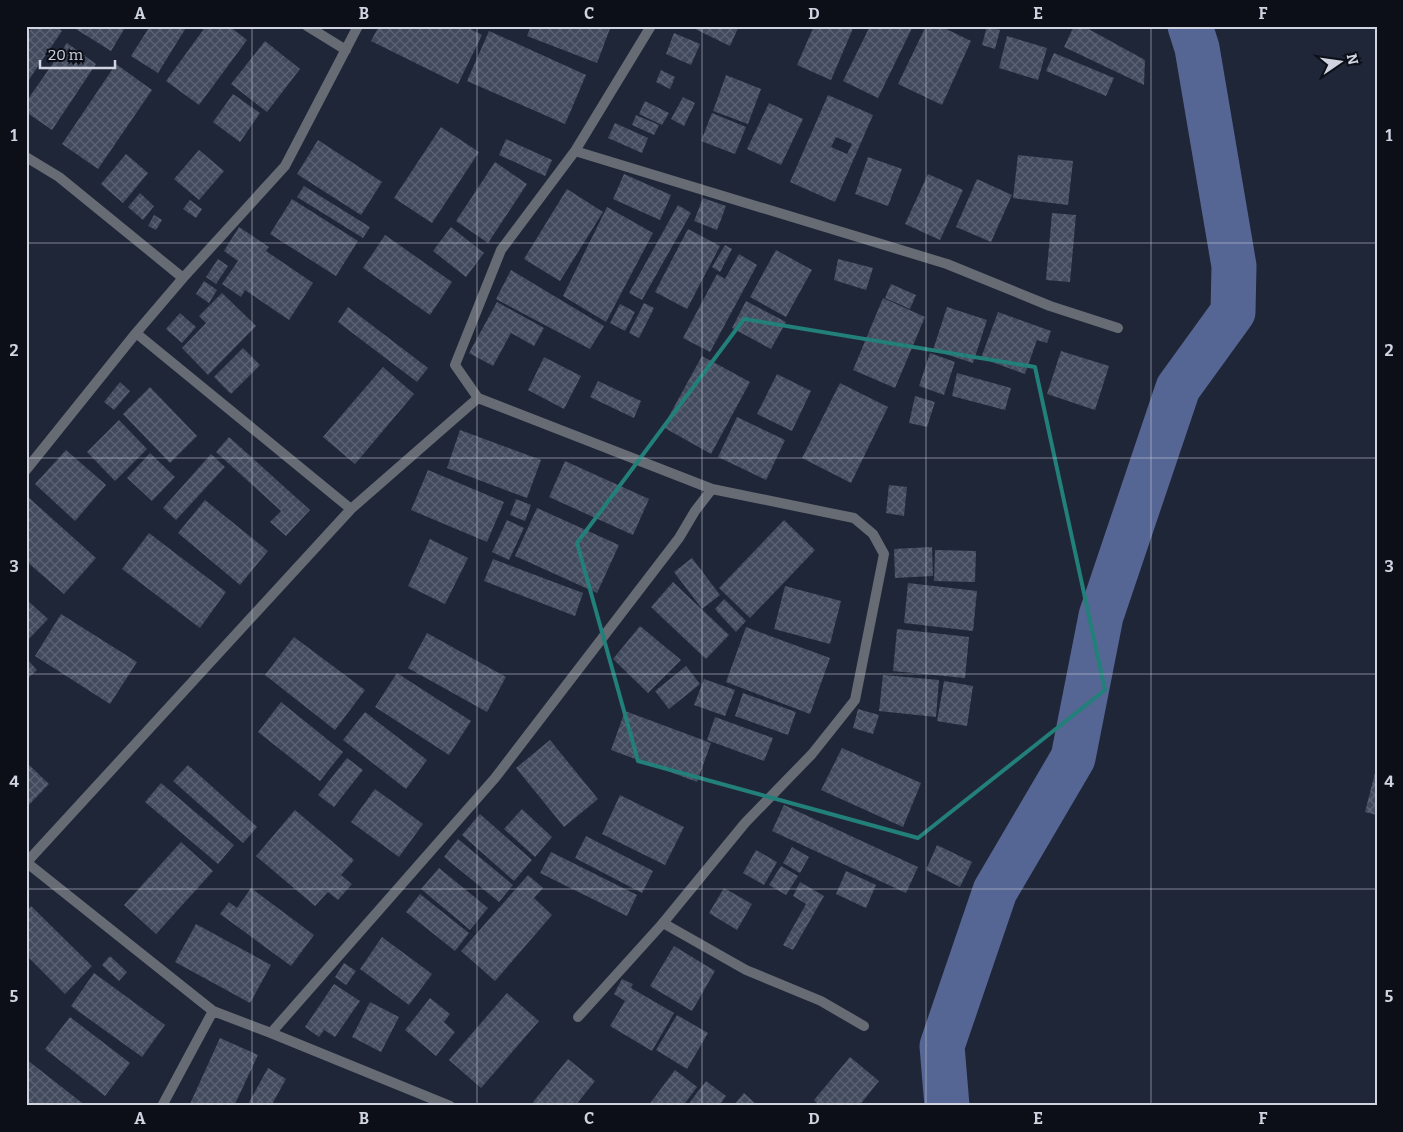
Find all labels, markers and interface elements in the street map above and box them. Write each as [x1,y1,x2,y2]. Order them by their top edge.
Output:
text: A [134,4,146,23]
text: B [359,4,369,23]
text: C [584,4,594,23]
text: D [808,4,820,23]
text: E [1033,4,1043,23]
text: F [1259,4,1268,23]
scale bar [40,38,115,70]
north arrow [1316,38,1366,88]
text: 20 m [48,46,84,64]
text: N [1343,52,1362,67]
text: 1 [11,126,18,145]
text: 1 [1386,126,1393,145]
text: 2 [9,341,19,360]
text: 2 [1384,341,1394,360]
text: 3 [9,557,19,576]
text: 3 [1384,557,1394,576]
text: 4 [9,772,19,791]
text: 4 [1384,772,1394,791]
text: 5 [10,987,19,1006]
text: 5 [1385,987,1394,1006]
text: A [134,1109,146,1128]
text: B [359,1109,369,1128]
text: C [584,1109,594,1128]
text: D [808,1109,820,1128]
text: E [1033,1109,1043,1128]
text: F [1259,1109,1268,1128]

